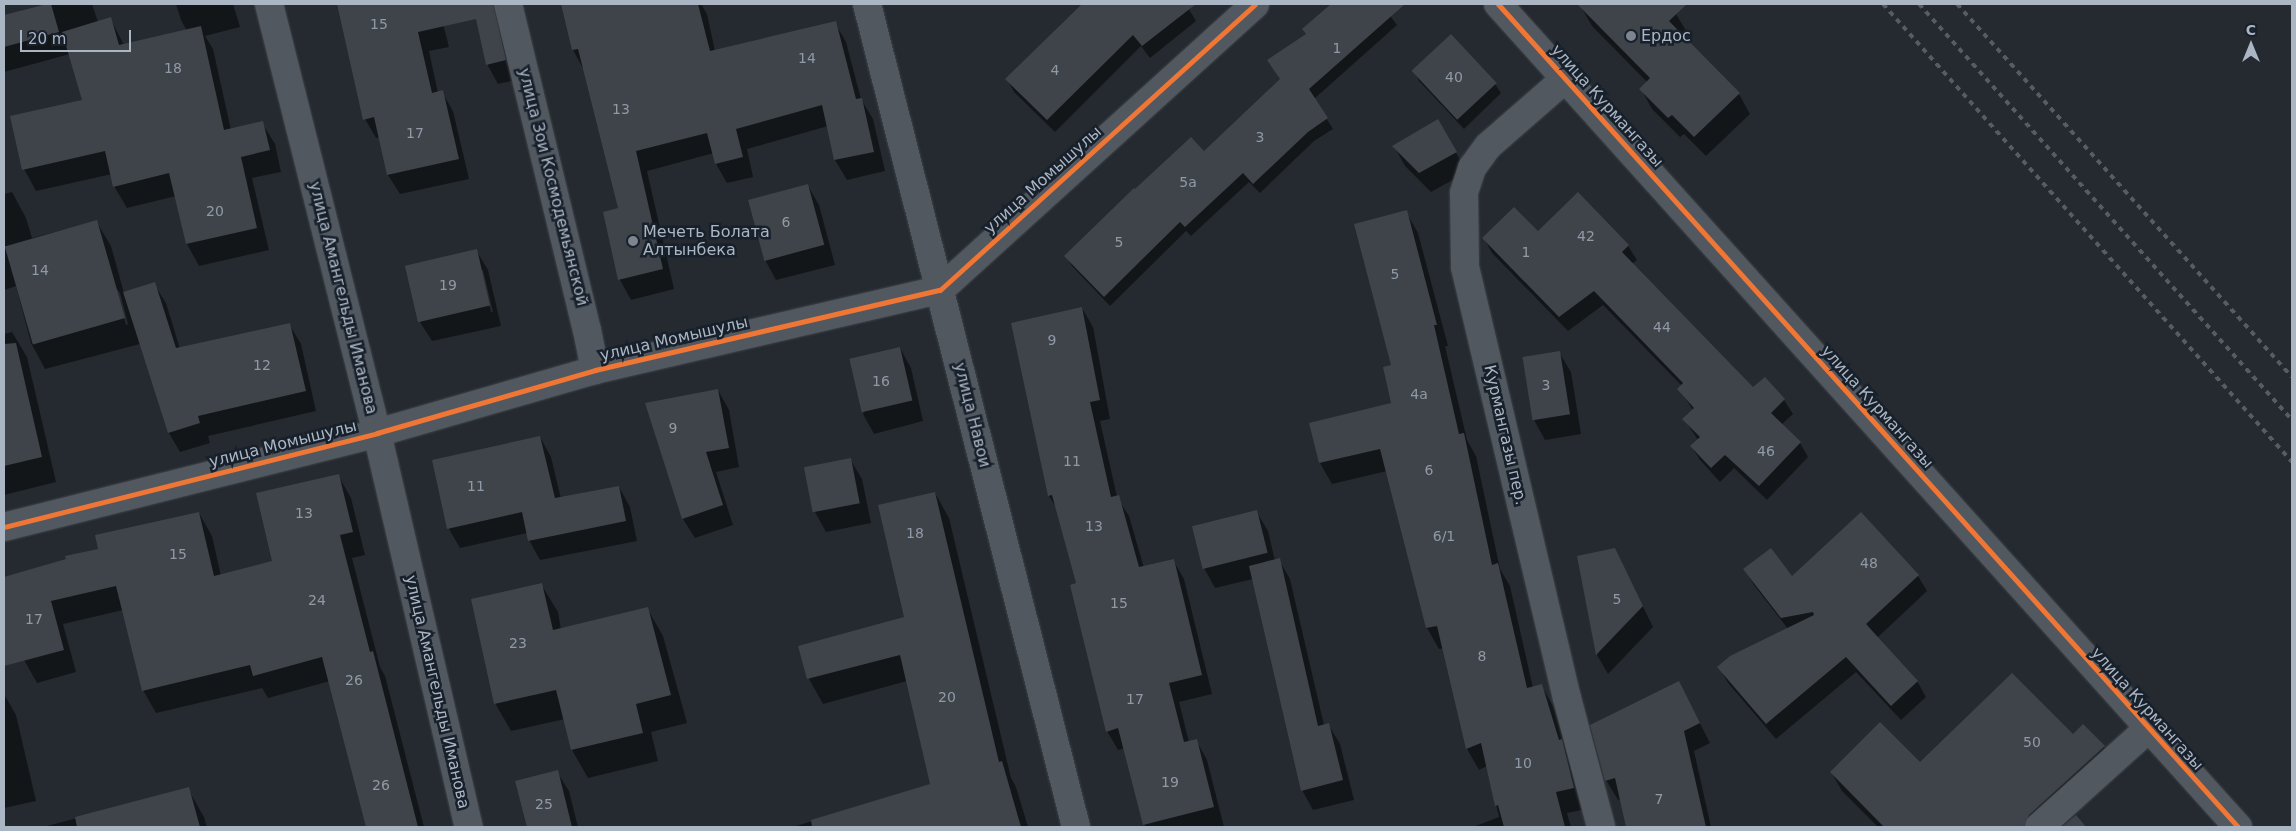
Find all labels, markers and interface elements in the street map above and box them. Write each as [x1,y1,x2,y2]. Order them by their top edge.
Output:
house number: 15 [370,16,388,32]
scale bar [22,20,134,52]
north arrow [2226,20,2276,70]
text: С [2246,22,2256,38]
place label: Ердос [1641,26,1691,46]
text: 20 m [28,30,66,48]
marker: Ердос [1625,30,1637,42]
house number: 1 [1333,40,1341,56]
street label: улица Курмангазы [1547,41,1667,171]
house number: 14 [798,50,816,66]
house number: 18 [164,60,182,76]
house number: 4 [1051,62,1059,78]
street label: улица Зои Космодемьянской [514,66,592,308]
house number: 40 [1445,69,1463,85]
house number: 13 [612,101,630,117]
street label: улица Момышулы [980,122,1106,238]
house number: 17 [406,125,424,141]
house number: 3 [1256,129,1264,145]
house number: 5а [1179,174,1197,190]
street label: улица Амангельды Иманова [305,180,381,416]
house number: 20 [206,203,224,219]
house number: 6 [782,214,790,230]
place label: Мечеть Болата Алтынбека [643,222,770,260]
house number: 42 [1577,228,1595,244]
house number: 5 [1115,234,1123,250]
marker: Мечеть Болата Алтынбека [627,235,639,247]
house number: 1 [1522,244,1530,260]
house number: 14 [31,262,49,278]
house number: 5 [1391,266,1399,282]
house number: 19 [439,277,457,293]
street label: улица Момышулы [598,313,750,365]
house number: 44 [1653,319,1671,335]
house number: 9 [1048,332,1056,348]
street label: улица Курмангазы [1817,342,1937,472]
house number: 12 [253,357,271,373]
street label: улица Навои [950,361,994,469]
street label: Курмангазы пер. [1480,363,1530,507]
house number: 16 [872,373,890,389]
house number: 3 [1542,377,1550,393]
house number: 4а [1410,386,1428,402]
street label: улица Момышулы [207,416,359,472]
house number: 9 [669,420,677,436]
house number: 46 [1757,443,1775,459]
house number: 11 [1063,453,1081,469]
house number: 6 [1425,462,1433,478]
house number: 11 [467,478,485,494]
house number: 13 [295,505,313,521]
house number: 13 [1085,518,1103,534]
house number: 18 [906,525,924,541]
house number: 6/1 [1433,528,1455,544]
house number: 15 [169,546,187,562]
house number: 48 [1860,555,1878,571]
street label: улица Амангельды Иманова [401,573,473,811]
house number: 5 [1613,591,1621,607]
house number: 24 [308,592,326,608]
house number: 15 [1110,595,1128,611]
house number: 17 [25,611,43,627]
house number: 23 [509,635,527,651]
street label: улица Курмангазы [2087,644,2207,774]
house number: 8 [1478,648,1486,664]
house number: 26 [345,672,363,688]
house number: 20 [938,689,956,705]
house number: 17 [1126,691,1144,707]
house number: 50 [2023,734,2041,750]
house number: 10 [1514,755,1532,771]
house number: 19 [1161,774,1179,790]
house number: 26 [372,777,390,793]
house number: 7 [1655,791,1663,807]
house number: 25 [535,796,553,812]

